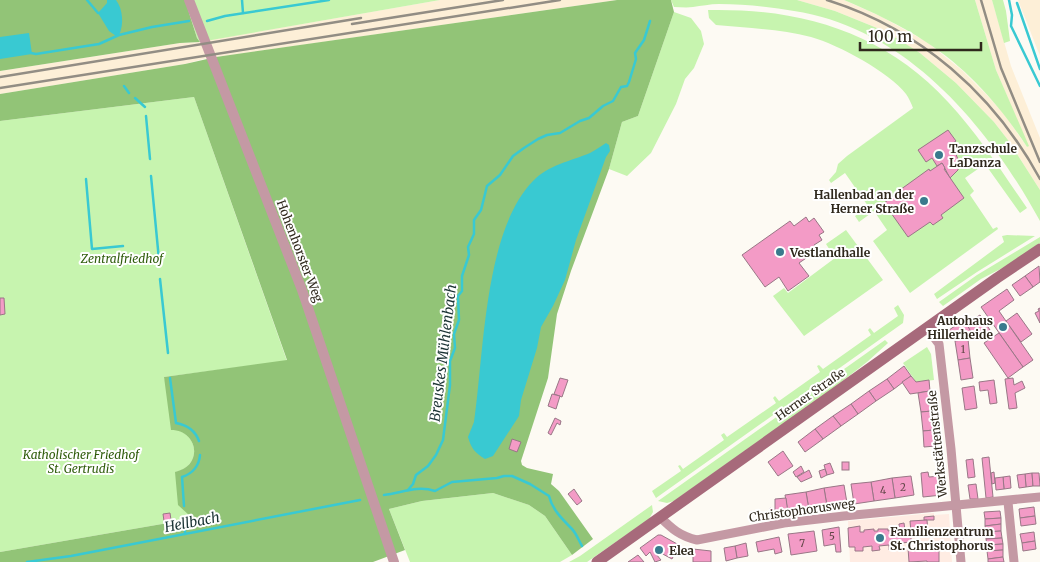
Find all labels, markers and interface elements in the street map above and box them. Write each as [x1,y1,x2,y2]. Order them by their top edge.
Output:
scale bar [860,20,981,52]
text: 100 m [868,27,912,46]
place label: Tanzschule LaDanza [949,141,1017,170]
marker: Tanzschule LaDanza [933,149,945,161]
place label: Hallenbad an der Herner Straße [814,187,914,216]
marker: Hallenbad an der Herner Straße [918,195,930,207]
street label: Hohenhorster Weg [274,198,327,305]
place label: Vestlandhalle [789,245,871,260]
marker: Vestlandhalle [774,246,786,258]
park label: Zentralfriedhof [80,251,165,266]
water label: Breuskes Mühlenbach [426,283,460,423]
place label: Autohaus Hillerheide [927,313,994,342]
marker: Autohaus Hillerheide [997,321,1009,333]
house number: 1 [961,343,966,356]
street label: Herner Straße [772,365,848,423]
street label: Werkstättenstraße [924,390,950,499]
park label: Katholischer Friedhof St. Gertrudis [22,447,141,476]
house number: 2 [900,481,906,494]
house number: 4 [880,484,886,497]
street label: Christophorusweg [748,495,857,525]
water label: Hellbach [162,508,221,536]
place label: Familienzentrum St. Christophorus [890,524,994,553]
house number: 5 [829,530,835,543]
marker: Familienzentrum St. Christophorus [874,532,886,544]
house number: 7 [799,537,805,550]
place label: Elea [669,543,694,558]
marker: Elea [653,544,665,556]

